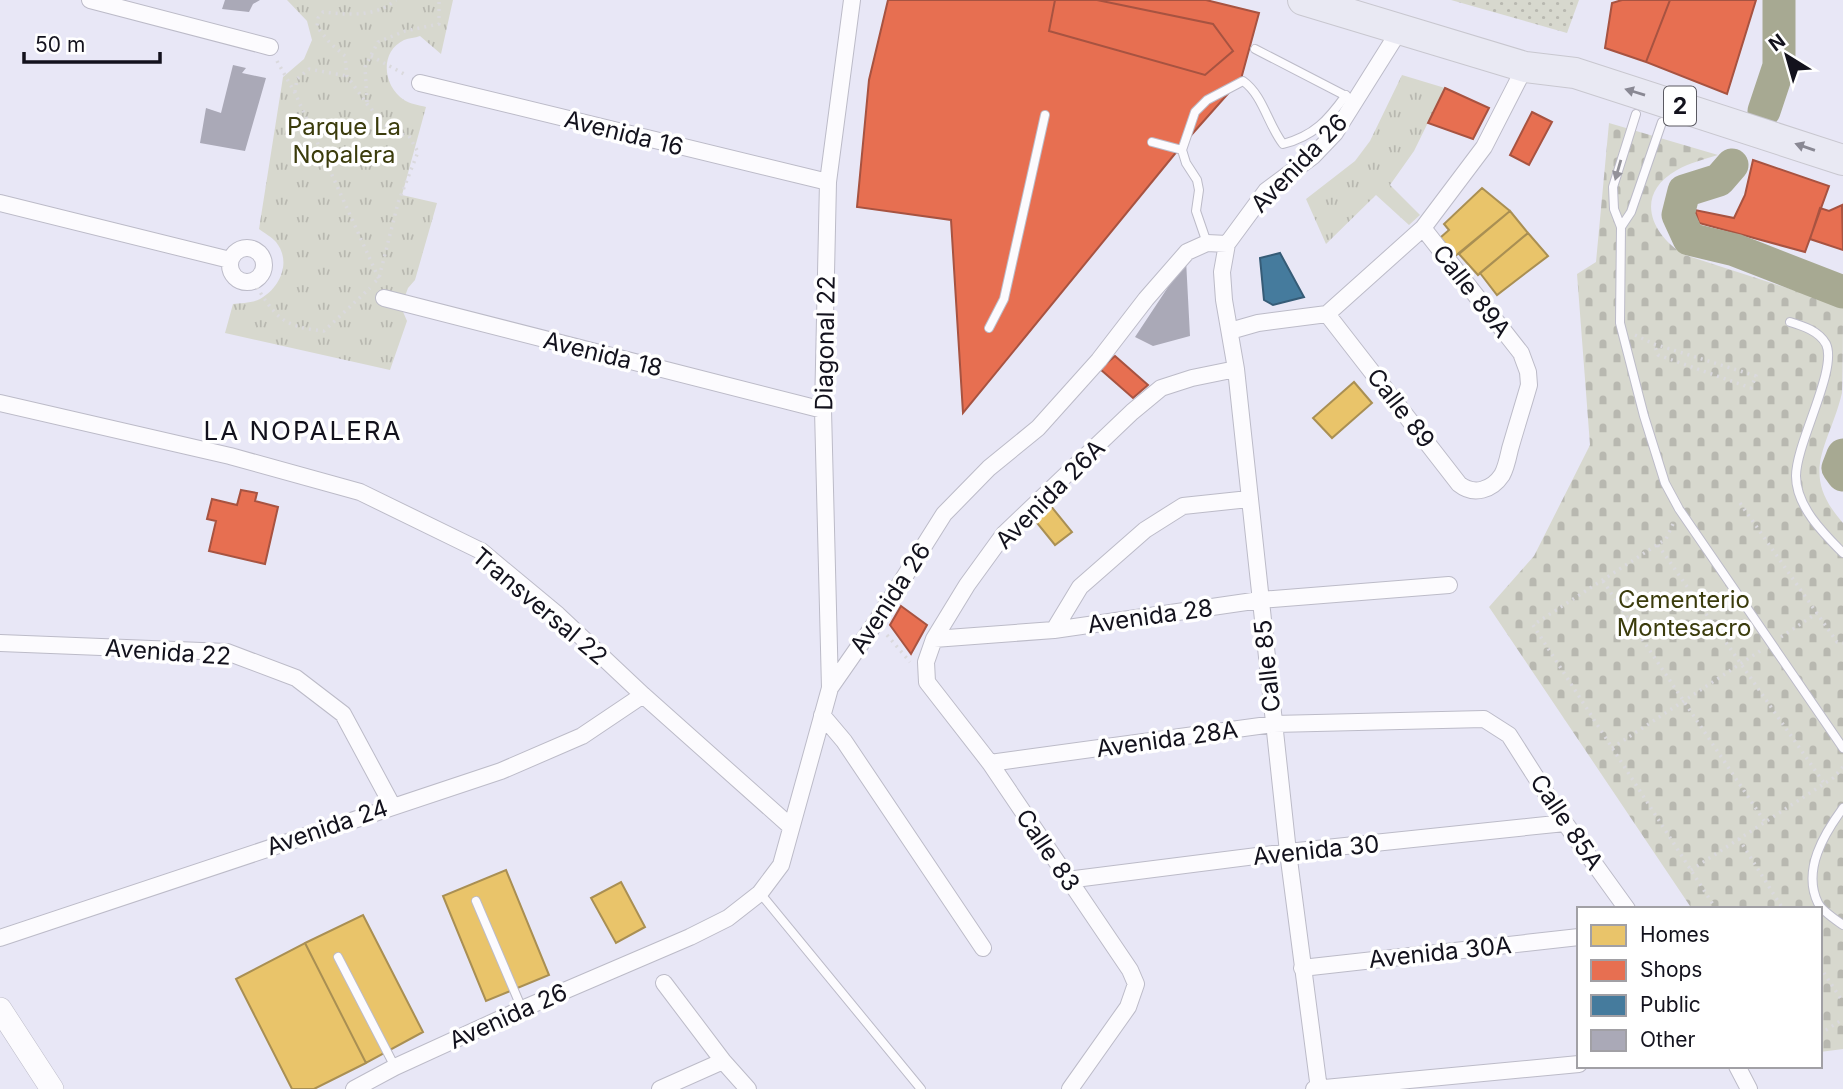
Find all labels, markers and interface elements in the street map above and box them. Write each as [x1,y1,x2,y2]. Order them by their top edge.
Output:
scale bar [24,21,161,65]
north arrow [1752,21,1822,91]
text: N [1764,29,1790,56]
text: 50 m [35,32,85,57]
one-way arrow [1624,86,1645,96]
road number: 2 [1664,86,1696,125]
street label: Avenida 16 [562,104,686,162]
street label: Avenida 26 [1245,107,1353,219]
park label: Parque La Nopalera [287,112,401,169]
one-way arrow [1795,141,1816,152]
one-way arrow [1612,160,1622,181]
street label: Calle 89A [1427,239,1517,343]
street label: Diagonal 22 [809,275,841,411]
street label: Avenida 18 [541,325,665,383]
street label: Calle 89 [1361,362,1441,454]
district label: LA NOPALERA [203,415,403,446]
street label: Avenida 26A [989,433,1111,555]
street label: Avenida 26 [843,537,937,659]
street label: Transversal 22 [467,541,613,671]
park label: Cementerio Montesacro [1617,585,1751,642]
street label: Avenida 28 [1085,593,1215,639]
street label: Calle 85 [1248,618,1286,714]
street label: Avenida 22 [104,633,232,671]
street label: Avenida 28A [1094,715,1240,763]
street label: Calle 85A [1524,769,1610,875]
street label: Avenida 24 [262,793,392,861]
street label: Calle 83 [1010,803,1086,897]
street label: Avenida 30 [1251,829,1381,871]
legend [1577,907,1822,1068]
text: Homes [1640,922,1710,947]
street label: Avenida 30A [1367,930,1513,974]
text: Shops [1640,957,1702,982]
street label: Avenida 26 [444,977,572,1055]
text: Public [1640,992,1701,1017]
text: Other [1640,1027,1696,1052]

